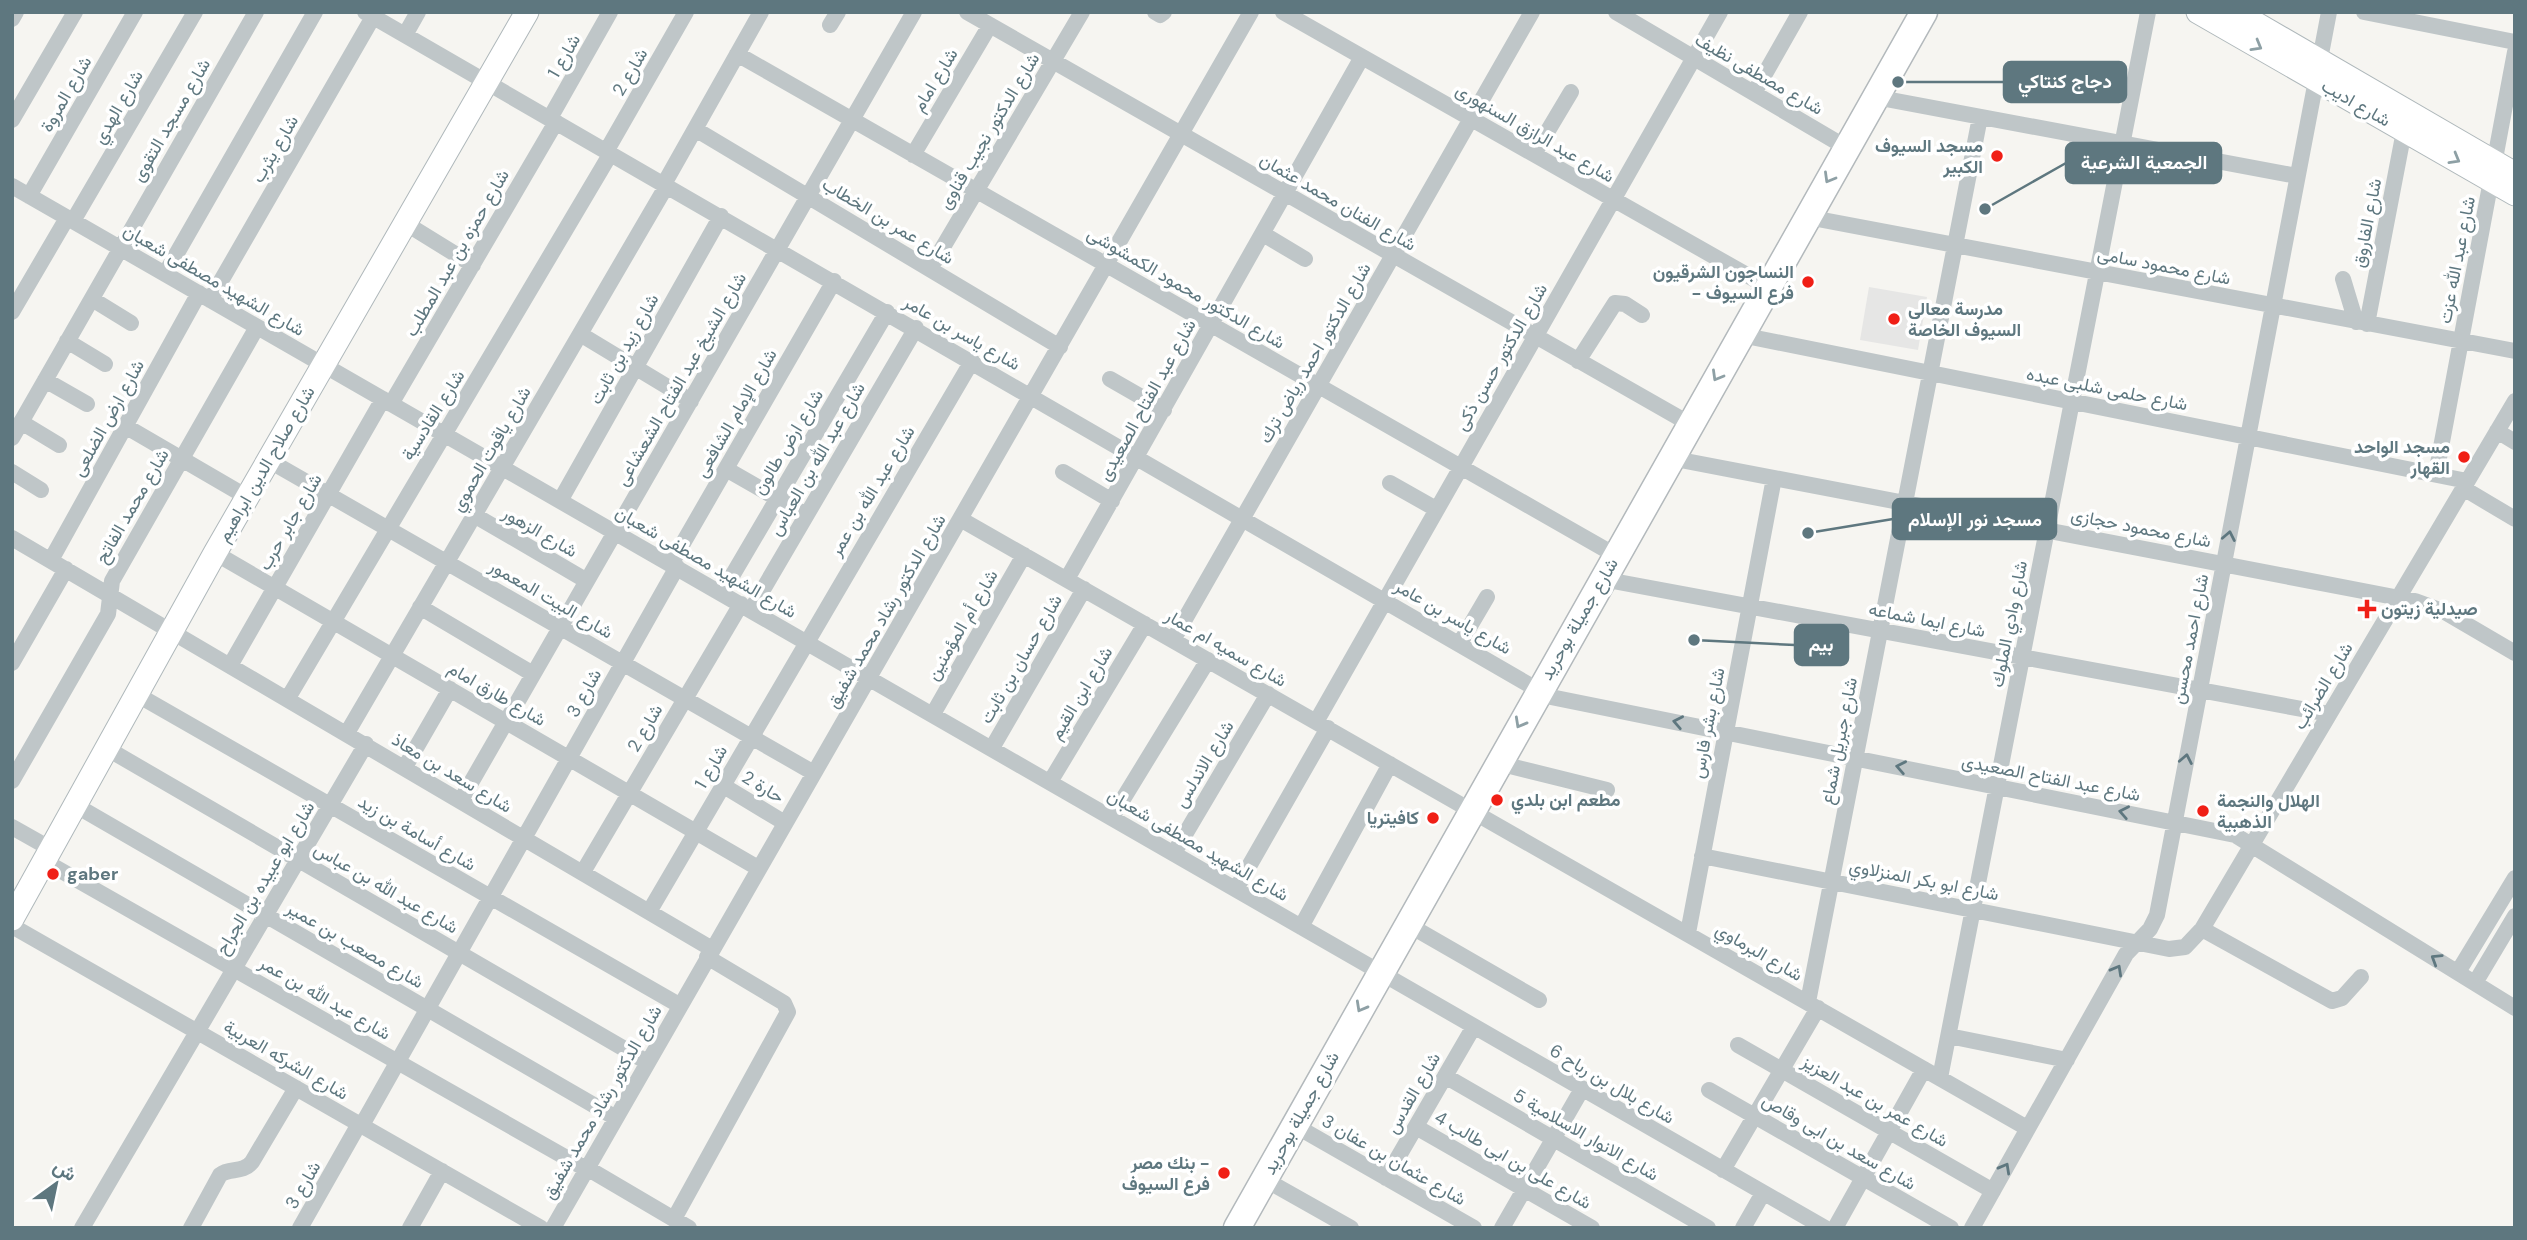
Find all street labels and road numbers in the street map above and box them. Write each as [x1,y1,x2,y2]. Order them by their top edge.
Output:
street label: شارع مصطفى نظيف [1691,28,1827,120]
street label: شارع 1 [542,30,586,82]
street label: شارع 2 [607,44,653,100]
street label: شارع امام [907,44,963,116]
street label: شارع الدكتور نجيب قناوى [933,48,1045,214]
street label: شارع المروة [35,52,97,136]
street label: شارع مسجد التقوى [126,54,216,186]
street label: شارع الهدي [87,66,151,150]
street label: شارع اديب [2317,74,2395,132]
street label: شارع عبد الرازق السنهورى [1451,78,1619,188]
street label: شارع يثرب [246,111,304,187]
street label: شارع الفنان محمد عثمان [1256,147,1420,257]
street label: شارع حمزه بن عبد المطلب [399,165,515,341]
street label: شارع عمر بن الخطاب [818,172,958,270]
street label: شارع الفاروق [2347,176,2387,270]
street label: شارع عبد الله عزت [2433,194,2481,326]
street label: شارع الشهيد مصطفى شعبان [119,218,309,342]
street label: شارع الدكتور محمود الكمشوشى [1083,221,1289,355]
street label: شارع محمود سامى [2095,241,2233,291]
street label: شارع الدكتور احمد رياض ترك [1253,258,1377,448]
street label: شارع الشيخ عبد الفتاح الشعشاعى [610,268,752,490]
street label: شارع الدكتور حسن ذكى [1449,279,1553,435]
street label: شارع زيد بن ثابت [584,289,664,409]
street label: شارع ياسر بن عامر [898,289,1025,376]
street label: شارع عبد الفتاح الصعيدى [1092,315,1202,485]
street label: شارع الإمام الشافعى [689,344,783,482]
street label: شارع ارض الضلعى [66,355,150,481]
street label: شارع حلمى شلبى عبده [2024,362,2190,416]
street label: شارع القادسية [396,365,470,465]
street label: شارع عبد الله بن العباس [763,378,871,540]
street label: شارع صلاح الدين ابراهيم [211,382,321,546]
street label: شارع ياقوت الحموي [445,382,539,517]
street label: شارع ارض طالون [747,385,829,499]
street label: شارع عبد الله بن عمر [823,421,920,562]
street label: شارع محمد الفاتح [89,444,175,568]
street label: شارع جابر حرب [253,469,327,575]
street label: شارع الزهور [497,500,582,563]
street label: شارع الشهيد مصطفى شعبان [611,500,801,624]
street label: شارع محمود حجازى [2069,503,2213,553]
street label: شارع الدكتور رشاد محمد شفيق [821,510,951,712]
street label: شارع البيت المعمور [484,553,617,644]
street label: شارع جميلة بوحريد [1534,554,1624,684]
street label: شارع وادي الملوك [1985,559,2036,690]
street label: شارع أم المؤمنين [921,565,1003,685]
street label: شارع احمد محسن [2166,572,2214,706]
street label: شارع ياسر بن عامر [1389,573,1516,660]
street label: شارع حسان بن ثابت [974,590,1068,728]
street label: شارع ايما شماعه [1867,597,1987,643]
street label: شارع سميه ام عمار [1160,603,1291,692]
street label: شارع الضرائب [2287,638,2359,734]
street label: شارع ابن القيم [1044,642,1118,744]
street label: شارع طارق امام [444,656,550,732]
street label: شارع 3 [561,665,607,721]
street label: شارع بشر فارس [1686,666,1730,780]
street label: شارع جبريل شماع [1815,675,1863,807]
street label: شارع 2 [622,700,668,756]
street label: شارع الاندلس [1169,716,1239,812]
street label: شارع سعد بن معاذ [387,728,517,818]
street label: شارع 1 [689,741,733,793]
street label: شارع عبد الفتاح الصعيدى [1960,749,2142,807]
street label: حارة 2 [737,765,789,809]
street label: شارع الشهيد مصطفى شعبان [1103,783,1293,907]
street label: شارع أسامة بن زيد [354,790,480,876]
street label: شارع ابو عبيده بن الجراح [210,797,320,959]
street label: شارع عبد الله بن عباس [309,837,463,939]
street label: شارع ابو بكر المنزلاوي [1847,854,2001,909]
street label: شارع مصعب بن عمير [281,895,428,994]
street label: شارع البرماوي [1709,917,1807,989]
street label: شارع عبد الله بن عمر [254,950,395,1045]
street label: شارع الدكتور رشاد محمد شفيق [537,1001,667,1203]
street label: شارع الشركه العربية [219,1015,353,1105]
street label: شارع بلال بن رباح 6 [1545,1039,1679,1129]
street label: شارع جميلة بوحريد [1257,1047,1345,1179]
street label: شارع القدس [1380,1048,1446,1138]
street label: شارع عمر بن عبد العزيز [1797,1049,1953,1153]
street label: شارع الانوار الاسلامية 5 [1509,1084,1663,1186]
street label: شارع سعد بن ابى وقاص [1758,1088,1920,1196]
street label: شارع على بن ابى طالب 4 [1430,1105,1596,1215]
street label: شارع عثمان بن عفان 3 [1318,1109,1470,1211]
street label: شارع 3 [280,1157,326,1213]

